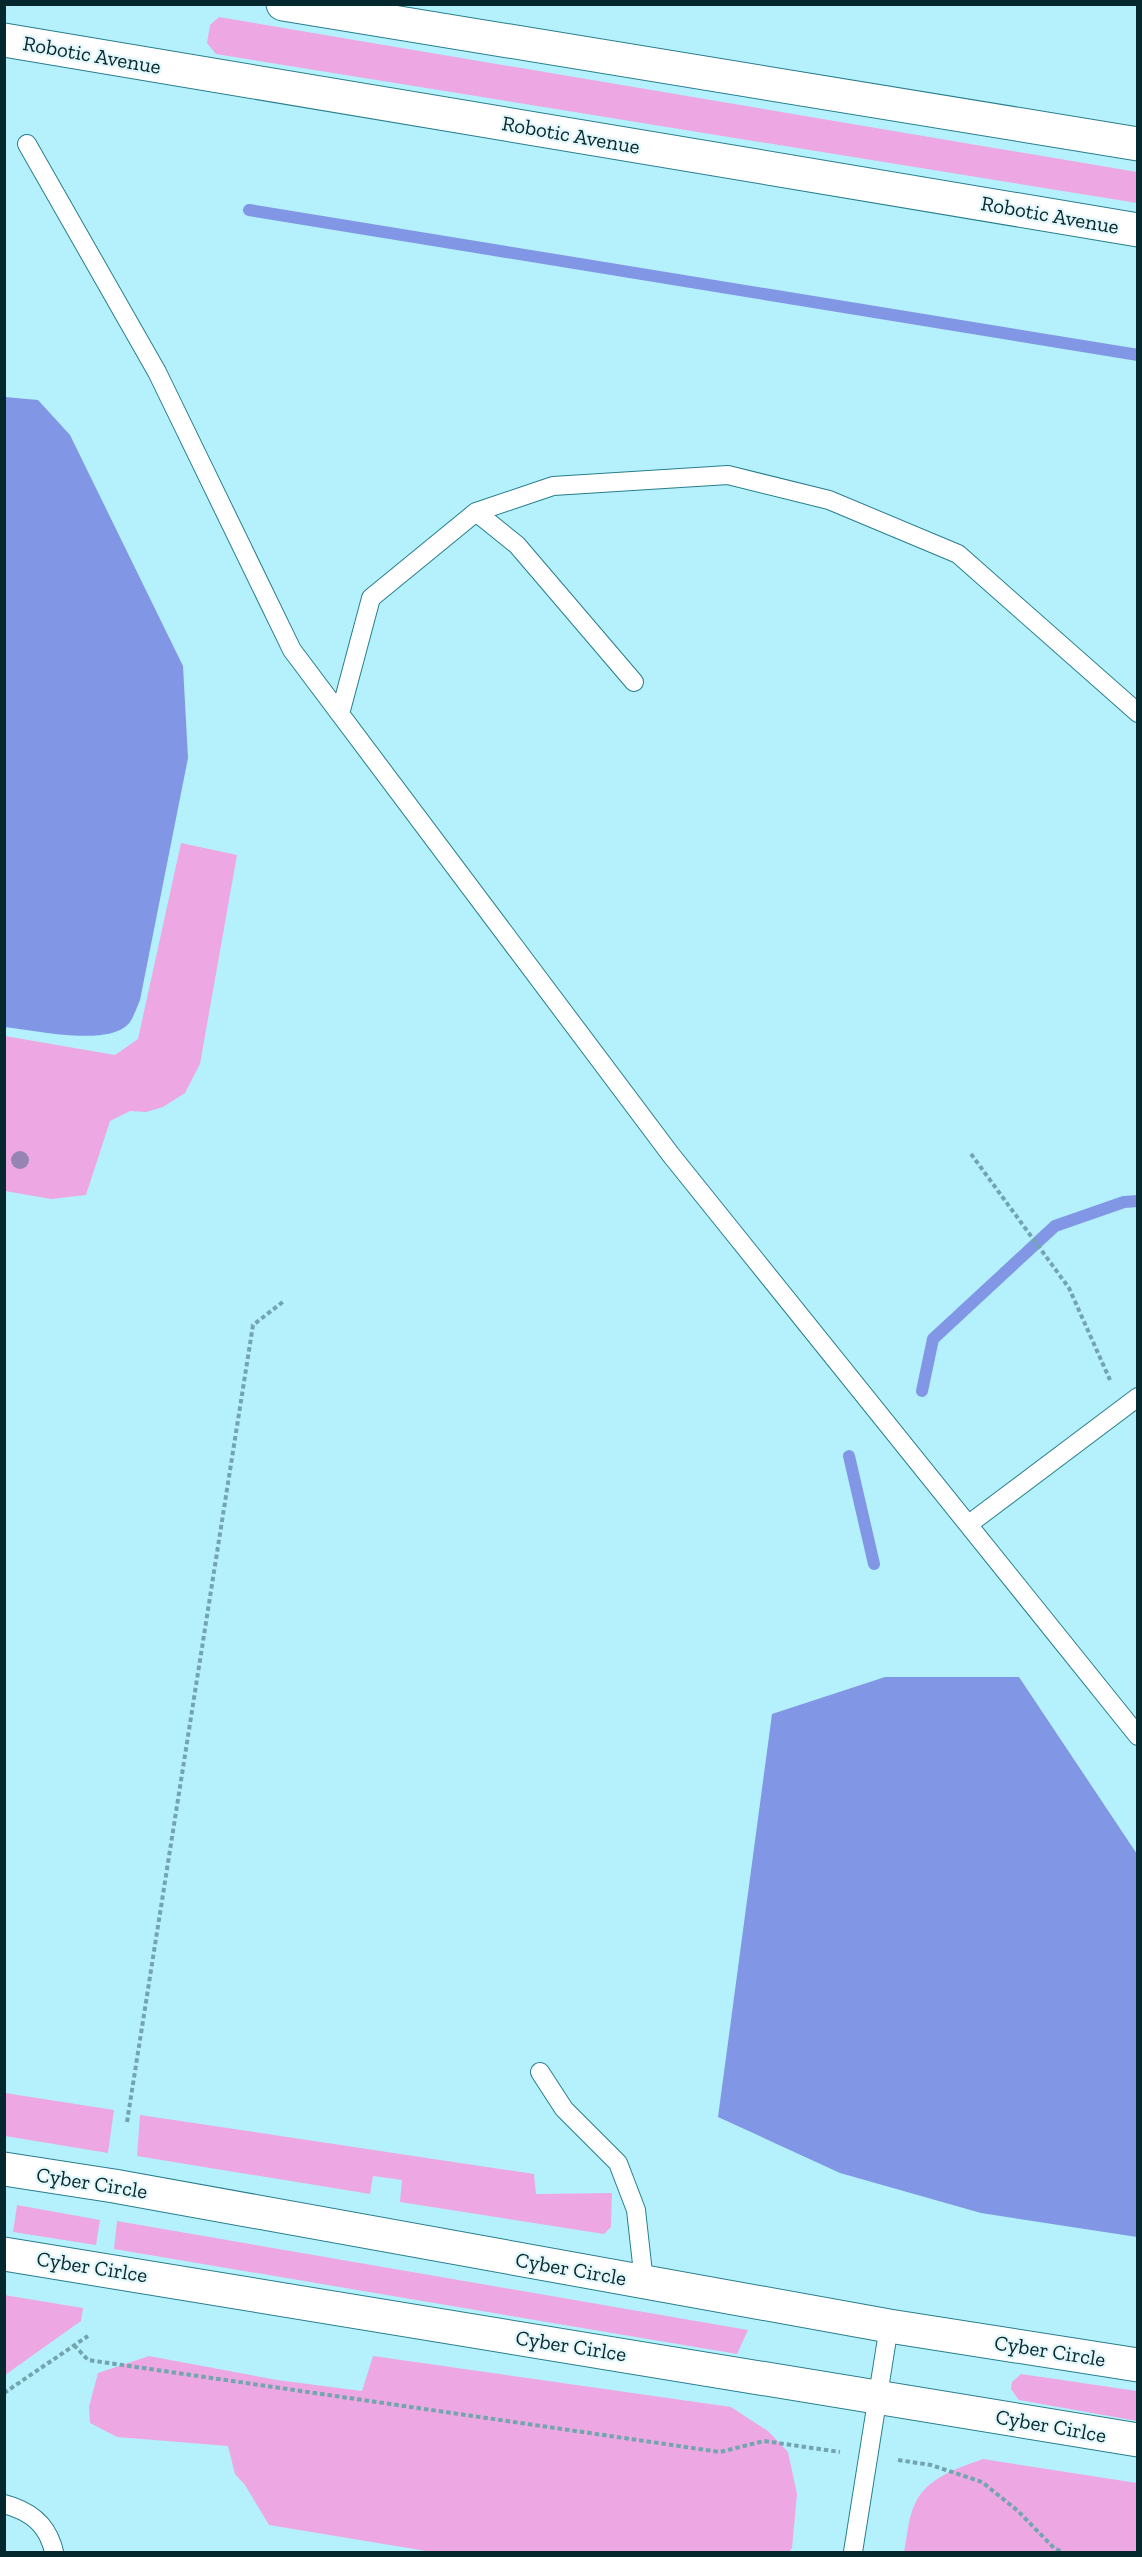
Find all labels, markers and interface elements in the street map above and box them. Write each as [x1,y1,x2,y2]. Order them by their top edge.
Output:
street label: Robotic Avenue [21,30,163,79]
street label: Robotic Avenue [500,110,642,159]
street label: Robotic Avenue [979,190,1121,239]
street label: Cyber Circle [35,2161,149,2204]
street label: Cyber Cirlce [35,2245,149,2288]
street label: Cyber Circle [514,2246,629,2291]
street label: Cyber Cirlce [514,2324,628,2367]
street label: Cyber Circle [993,2329,1107,2372]
street label: Cyber Cirlce [994,2403,1108,2448]

